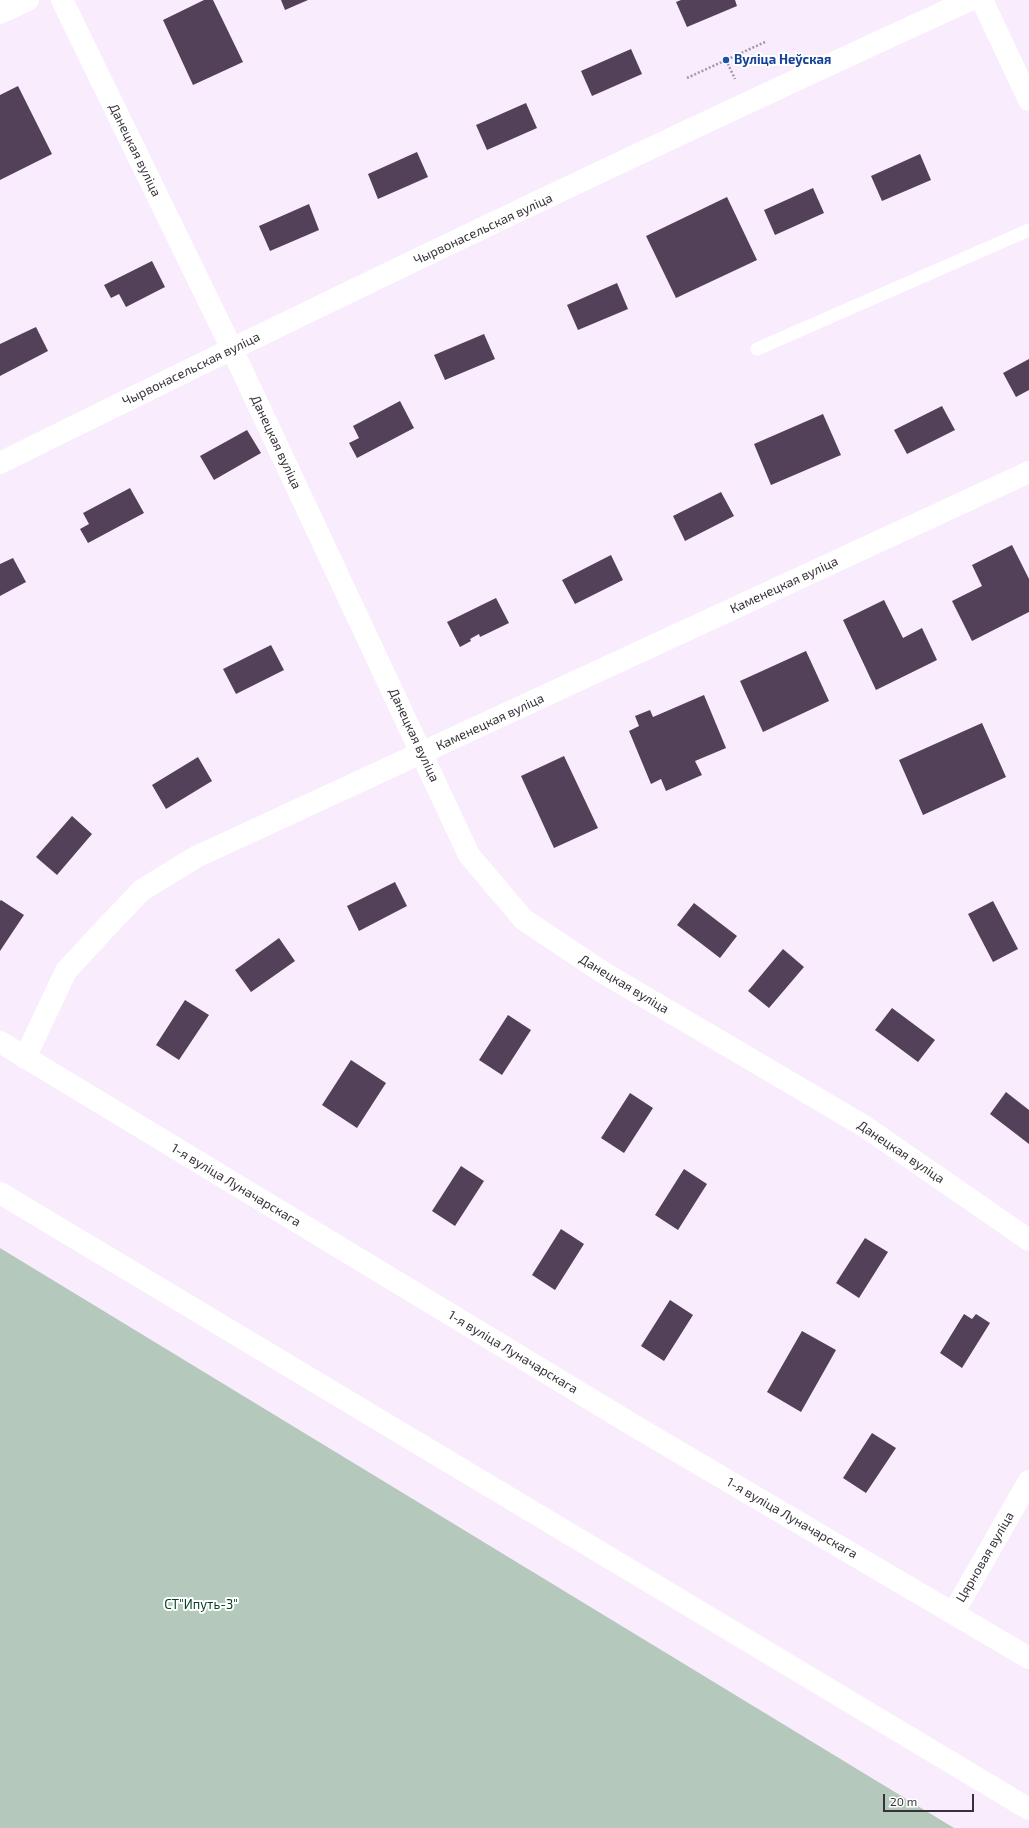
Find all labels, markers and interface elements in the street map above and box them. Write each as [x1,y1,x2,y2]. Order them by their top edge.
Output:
place label: Вуліца Неўская [734,52,831,68]
marker: Вуліца Неўская [721,55,731,65]
street label: Данецкая вуліца [106,101,164,199]
street label: Чырвонасельская вуліца [411,190,555,268]
street label: Чырвонасельская вуліца [120,329,262,409]
street label: Данецкая вуліца [247,393,305,491]
street label: Каменецкая вуліца [728,553,840,617]
street label: Данецкая вуліца [385,686,443,784]
street label: Каменецкая вуліца [434,690,546,754]
street label: Данецкая вуліца [576,951,672,1017]
street label: Данецкая вуліца [854,1117,948,1187]
street label: 1-я вуліца Луначарскага [168,1140,304,1230]
street label: 1-я вуліца Луначарскага [445,1307,581,1397]
street label: 1-я вуліца Луначарскага [724,1474,860,1562]
street label: Цярновая вуліца [953,1509,1017,1605]
park label: СТ"Ипуть-3" [164,1597,238,1613]
scale bar [885,1786,976,1812]
text: 20 m [890,1794,917,1808]

